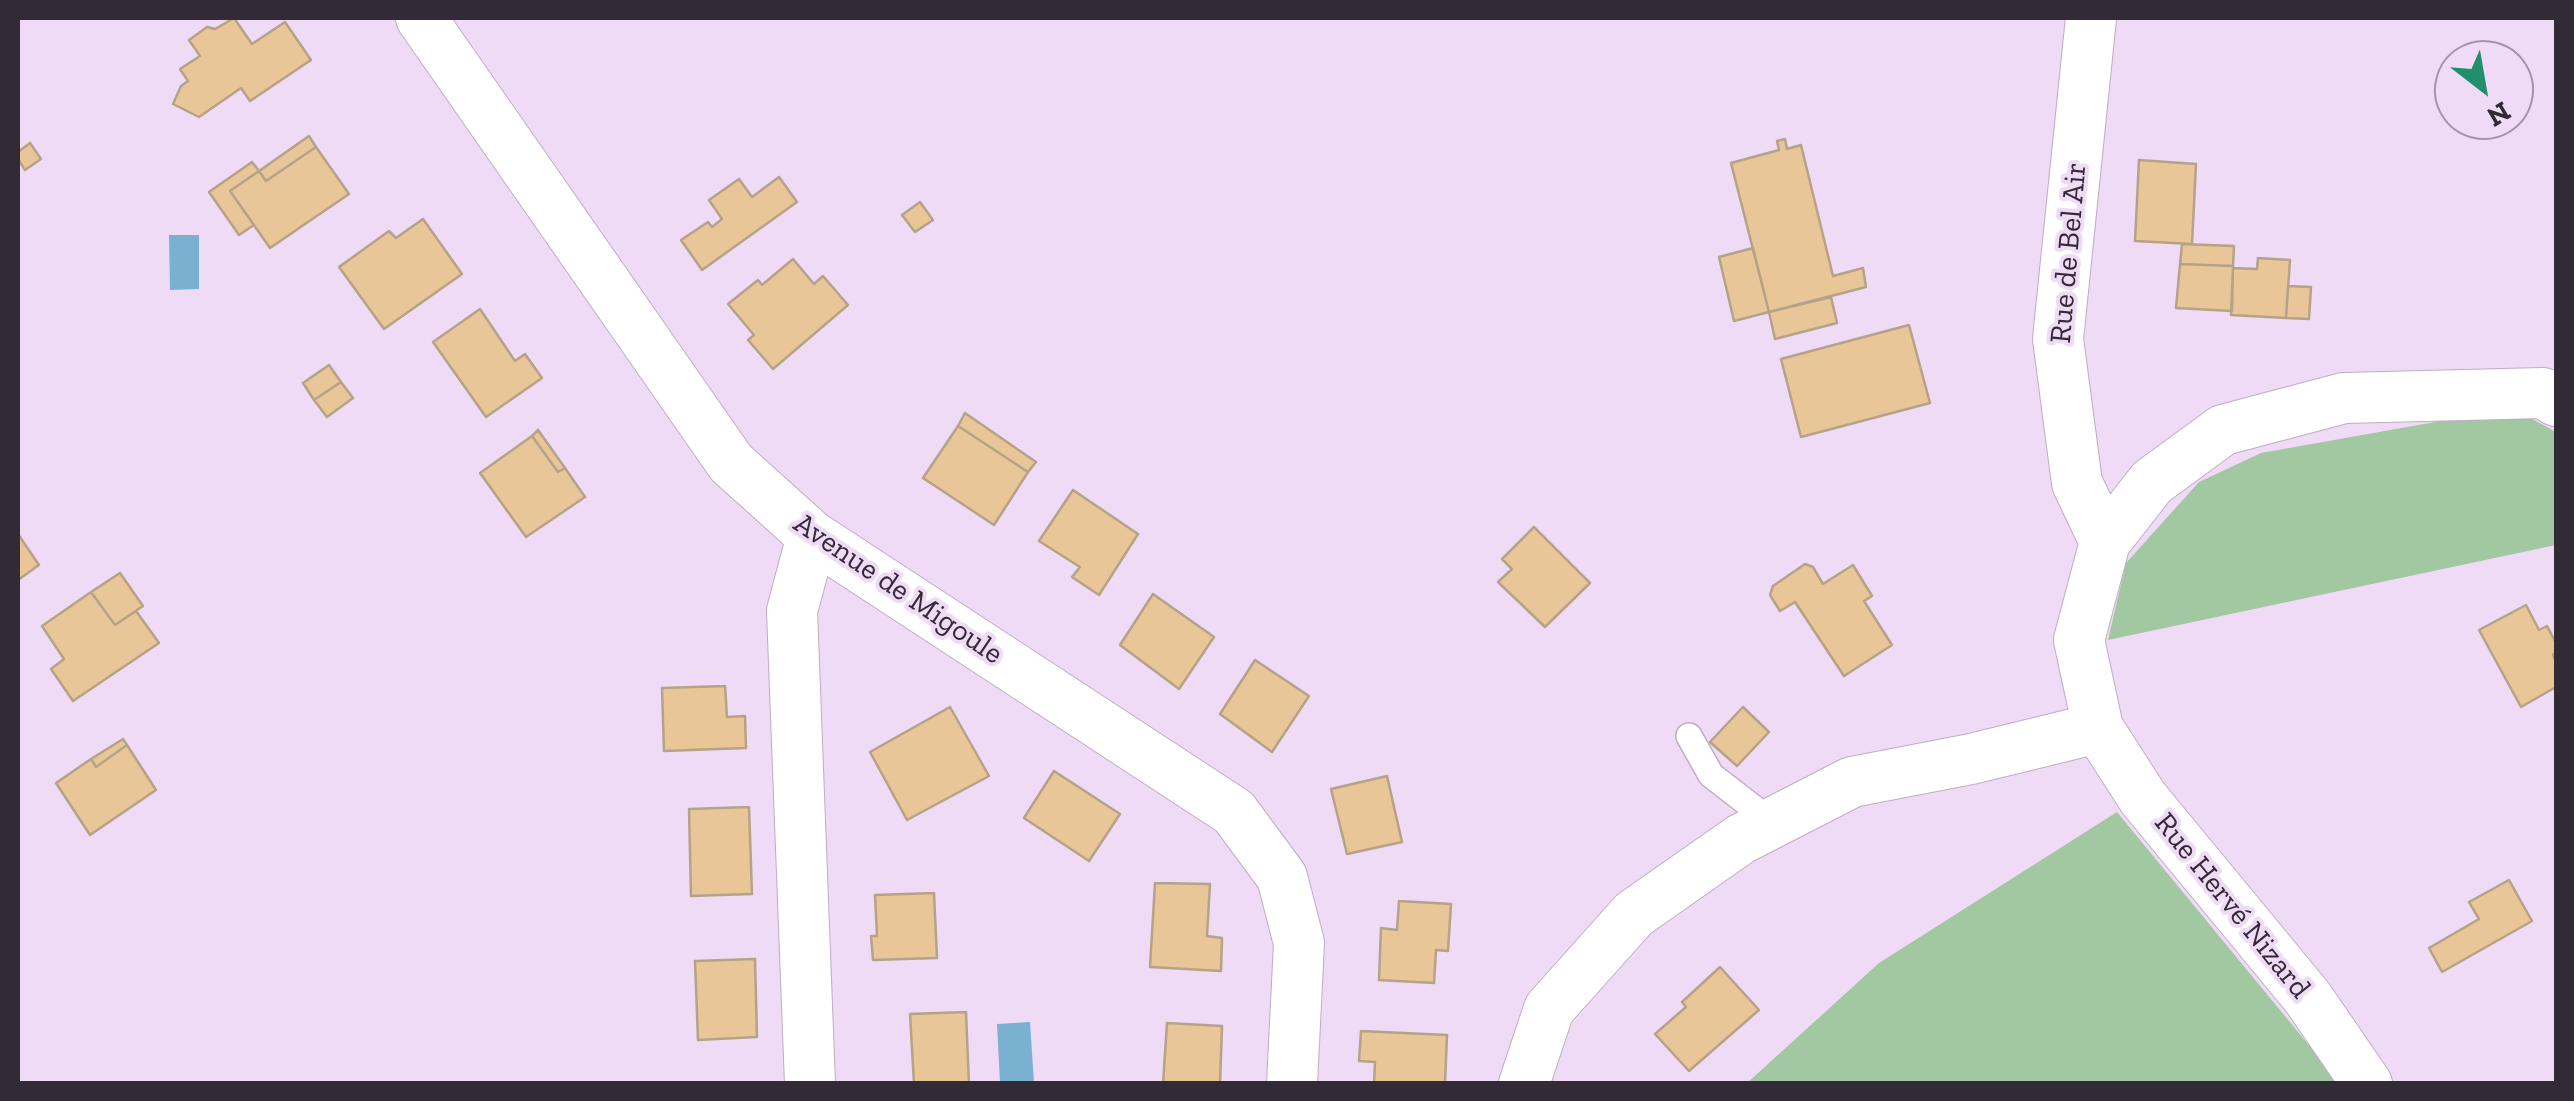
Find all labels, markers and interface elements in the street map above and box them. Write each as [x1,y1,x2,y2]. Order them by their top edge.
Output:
north arrow [2434,40,2534,140]
text: N [2481,95,2516,134]
street label: Rue de Bel Air [2043,161,2095,345]
street label: Avenue de Migoule [786,506,1010,672]
street label: Rue Hervé Nizard [2146,806,2318,1006]

